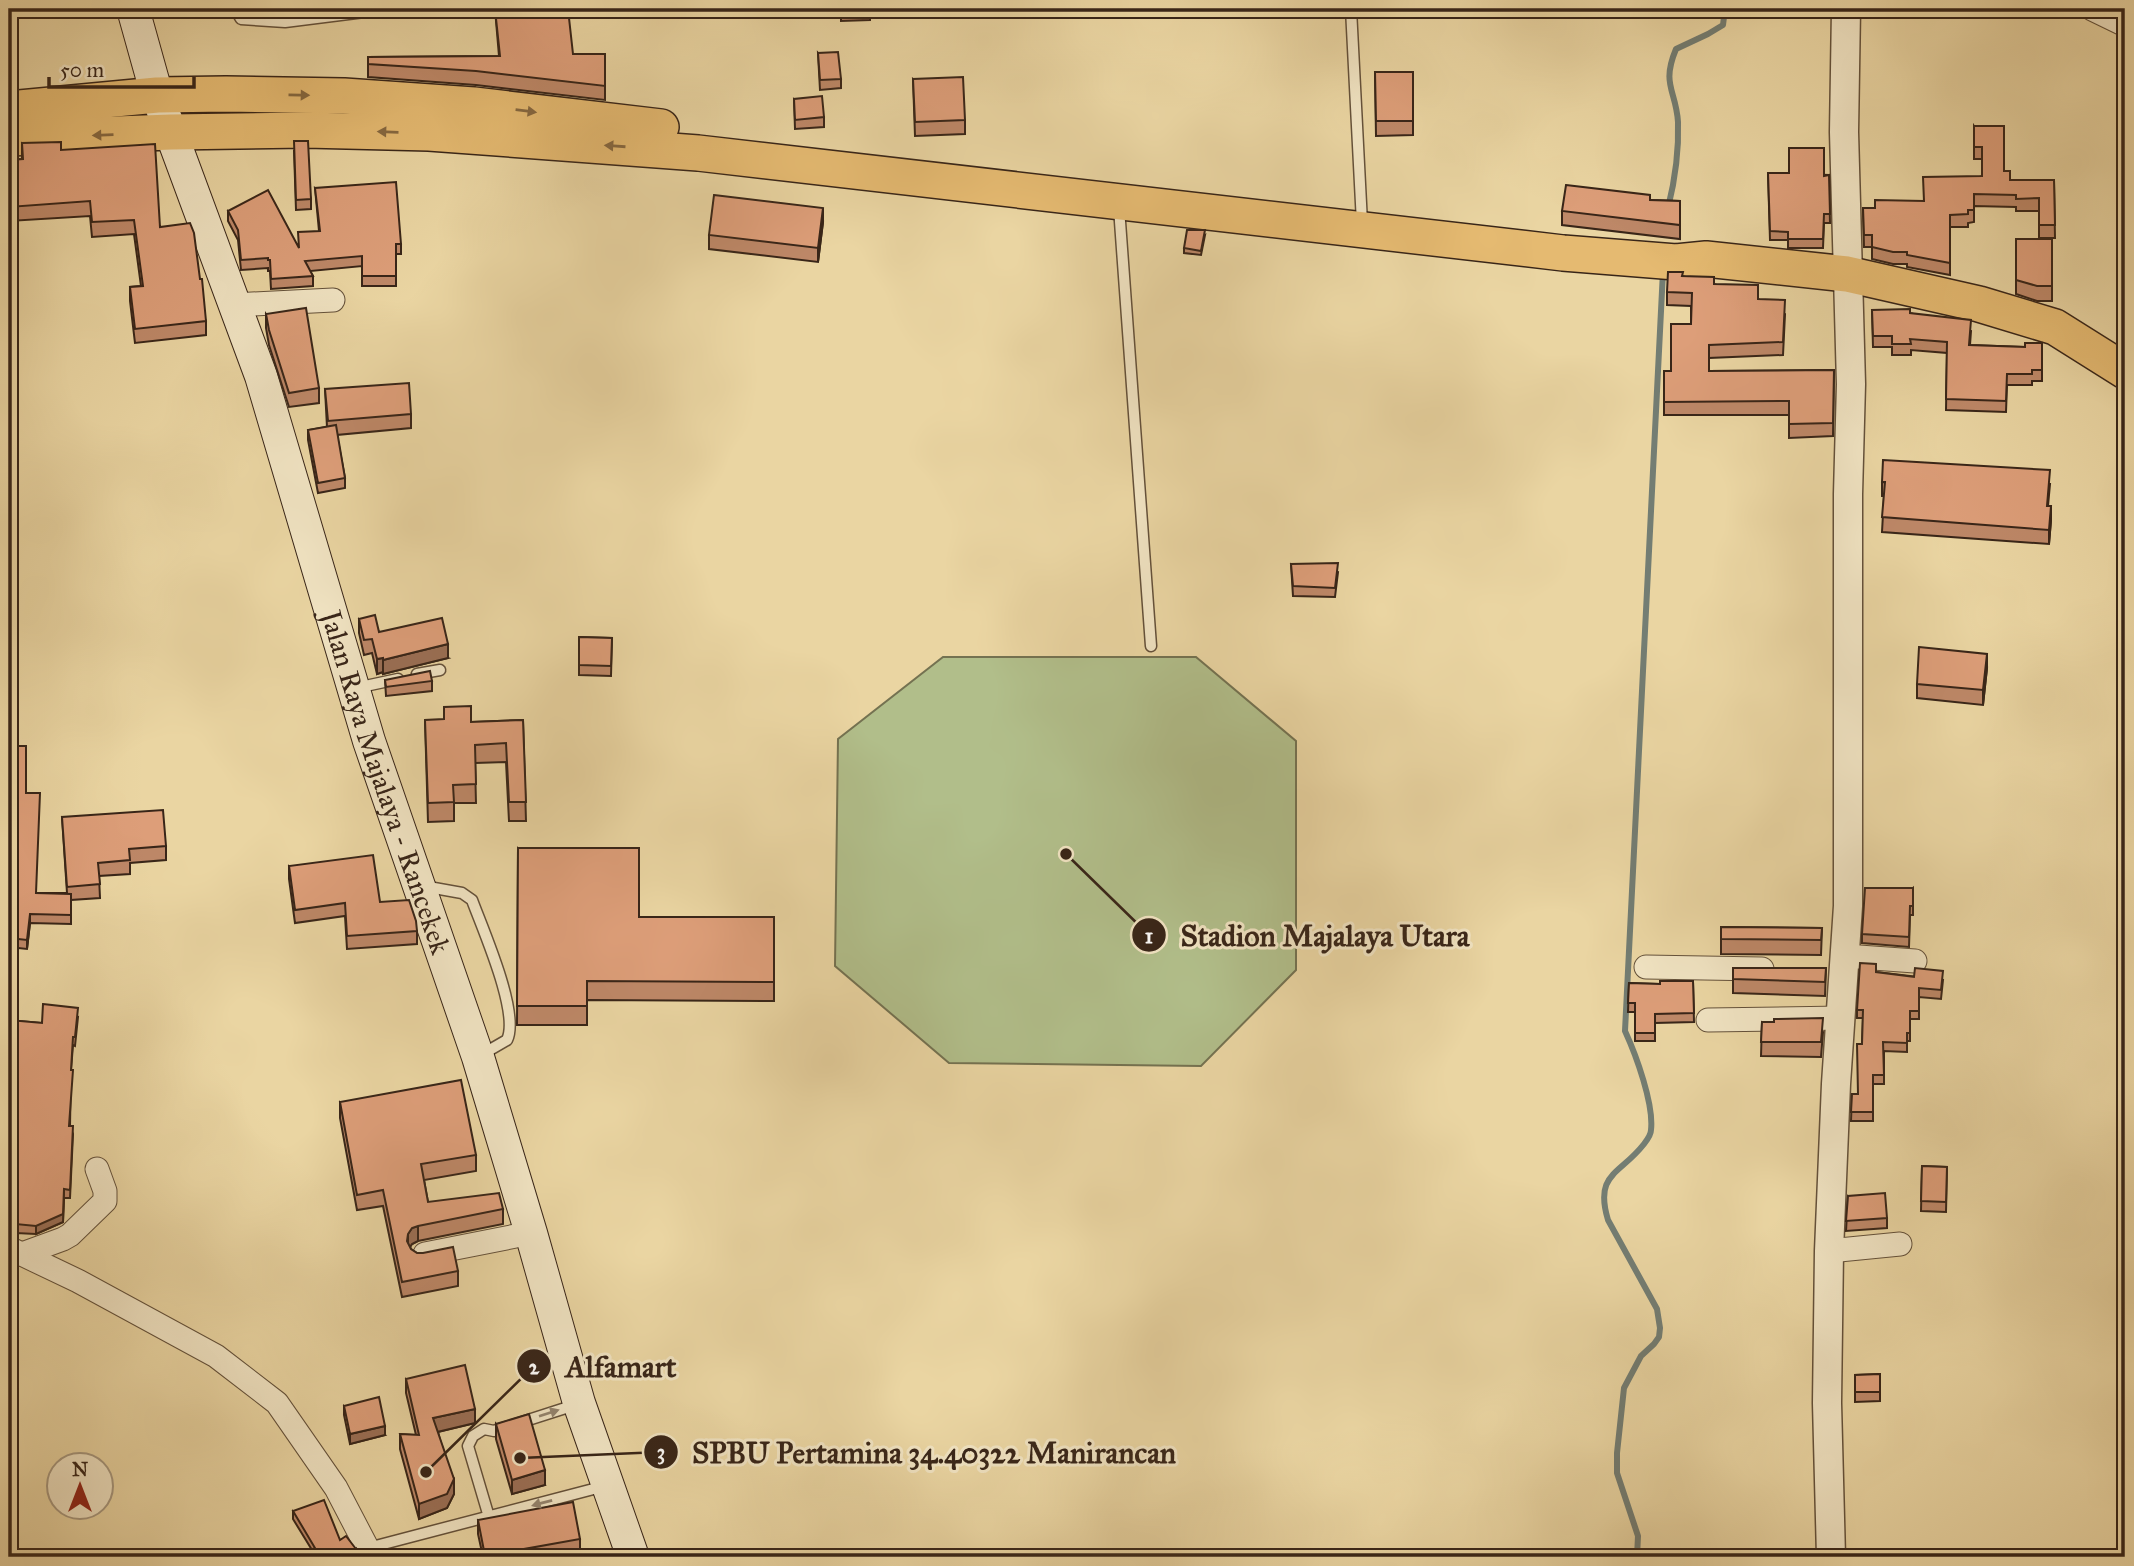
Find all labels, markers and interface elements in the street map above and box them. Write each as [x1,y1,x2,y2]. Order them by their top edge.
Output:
scale bar [49,46,194,90]
text: 50 m [60,57,105,83]
one-way arrow [288,89,310,101]
one-way arrow [515,106,537,117]
one-way arrow [377,126,399,137]
one-way arrow [92,129,114,140]
one-way arrow [604,141,626,152]
street label: Jalan Raya Majalaya - Rancekek [313,604,458,959]
callout: Stadion Majalaya Utara [1132,910,1484,961]
text: Stadion Majalaya Utara [1180,918,1471,954]
text: 1 [1145,923,1153,949]
callout: Alfamart [516,1341,690,1392]
text: Alfamart [564,1349,677,1385]
text: 2 [529,1354,540,1380]
one-way arrow [538,1407,559,1418]
callout: SPBU Pertamina 34.40322 Manirancan [643,1427,1190,1478]
text: SPBU Pertamina 34.40322 Manirancan [692,1435,1177,1471]
text: 3 [657,1439,665,1465]
north arrow [46,1450,116,1520]
text: N [72,1458,88,1481]
one-way arrow [531,1498,553,1509]

